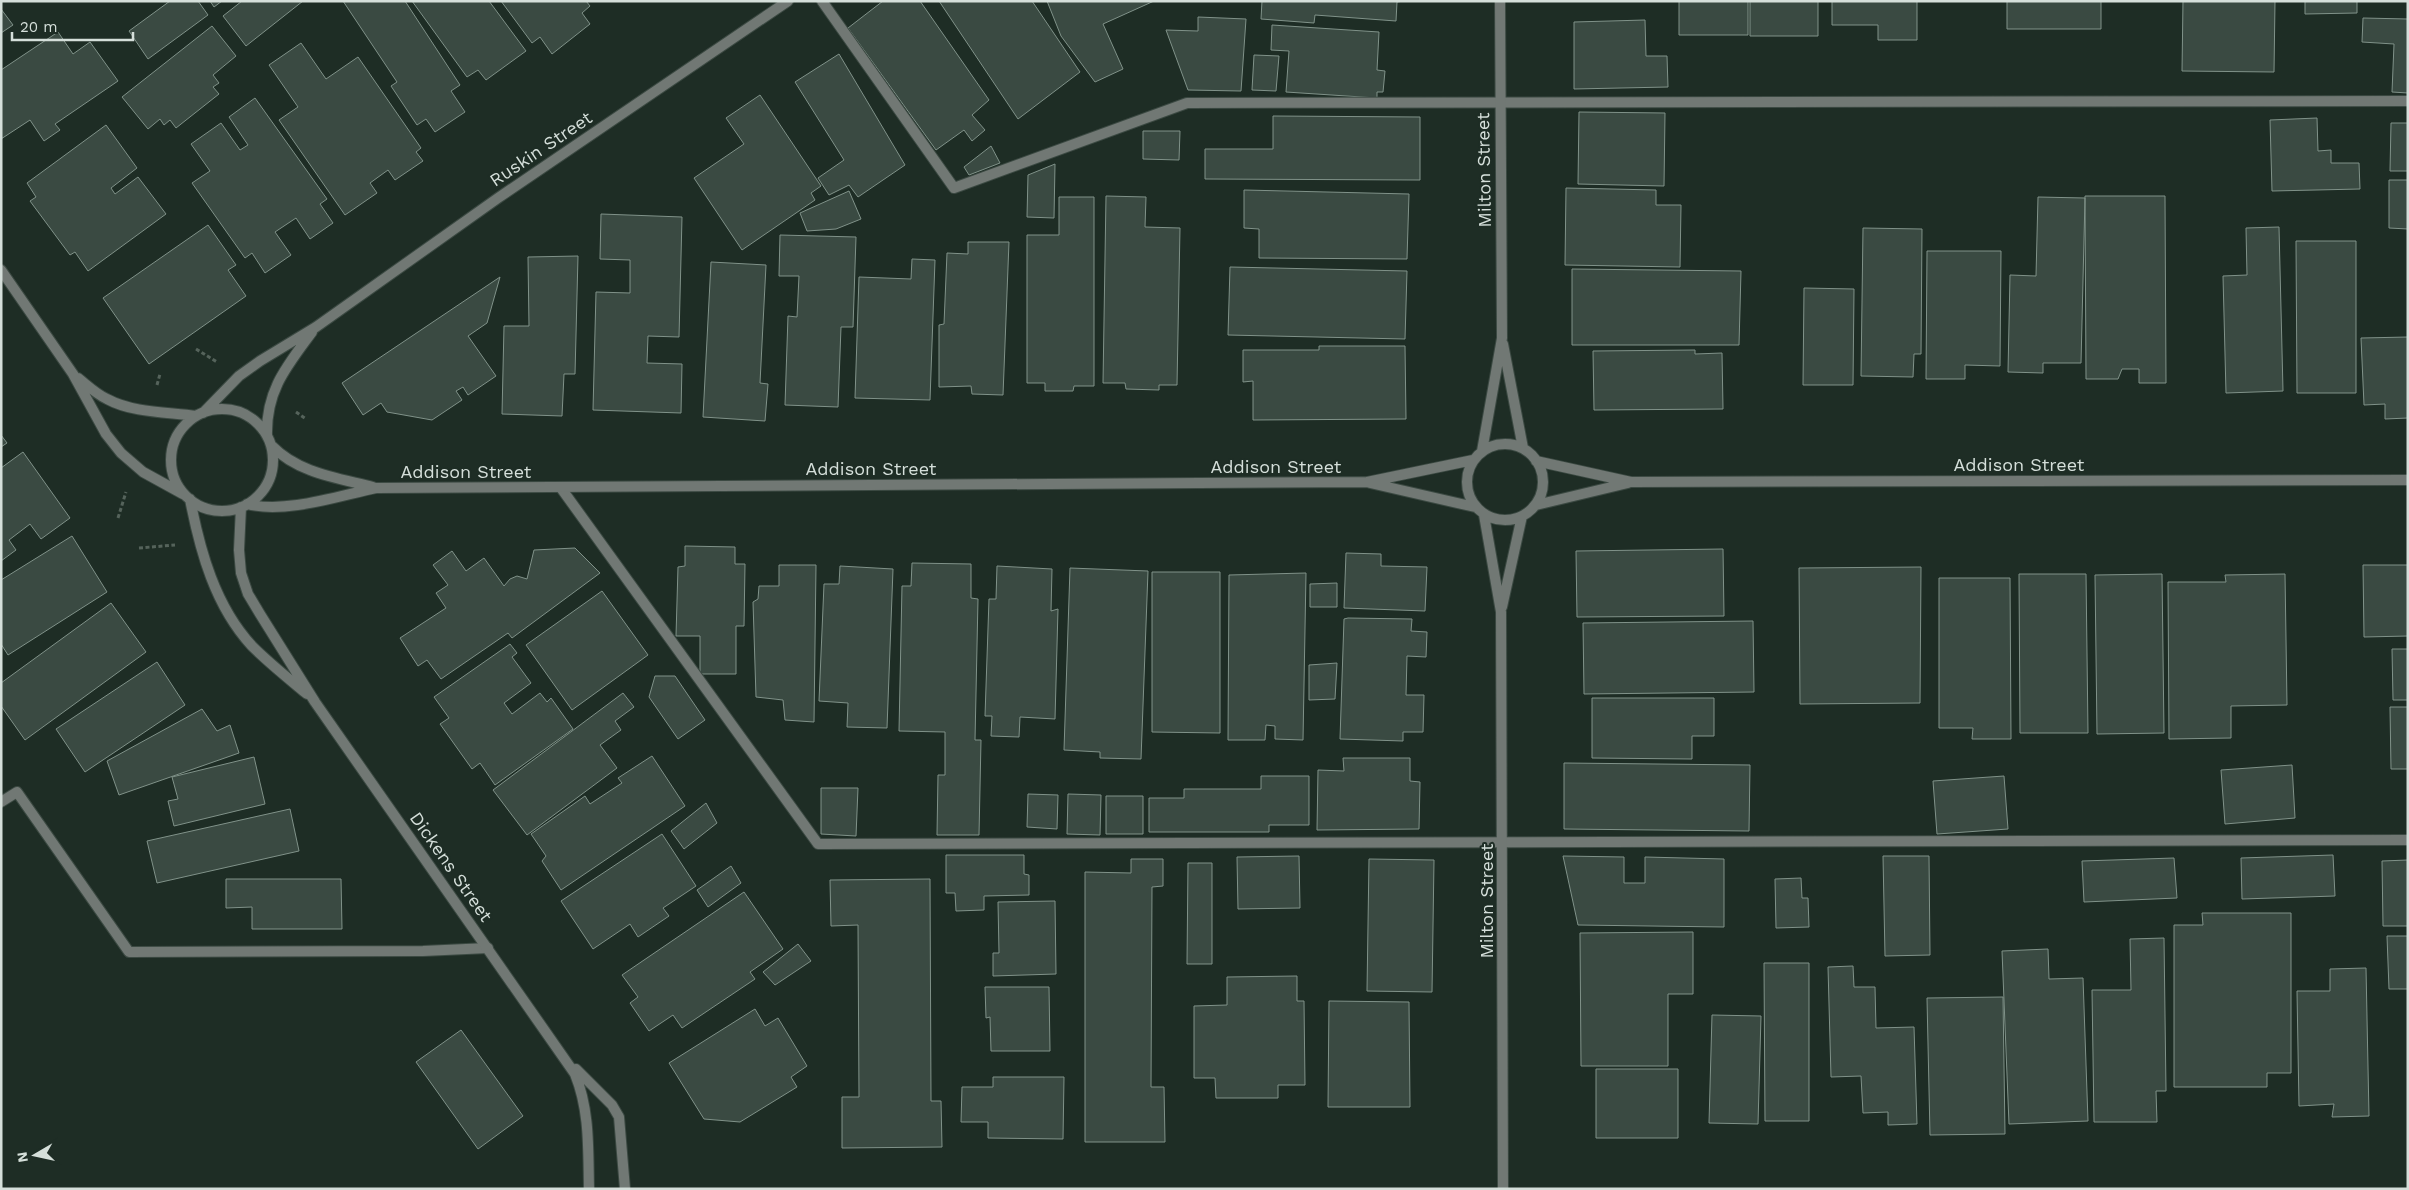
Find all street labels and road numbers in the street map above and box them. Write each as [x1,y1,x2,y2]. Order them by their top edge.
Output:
street label: Ruskin Street [486,106,596,191]
street label: Milton Street [1472,112,1495,228]
street label: Addison Street [1954,454,2085,475]
street label: Addison Street [1211,456,1342,477]
street label: Addison Street [806,458,937,479]
street label: Addison Street [401,461,532,482]
street label: Dickens Street [406,808,497,926]
street label: Milton Street [1476,843,1497,959]

